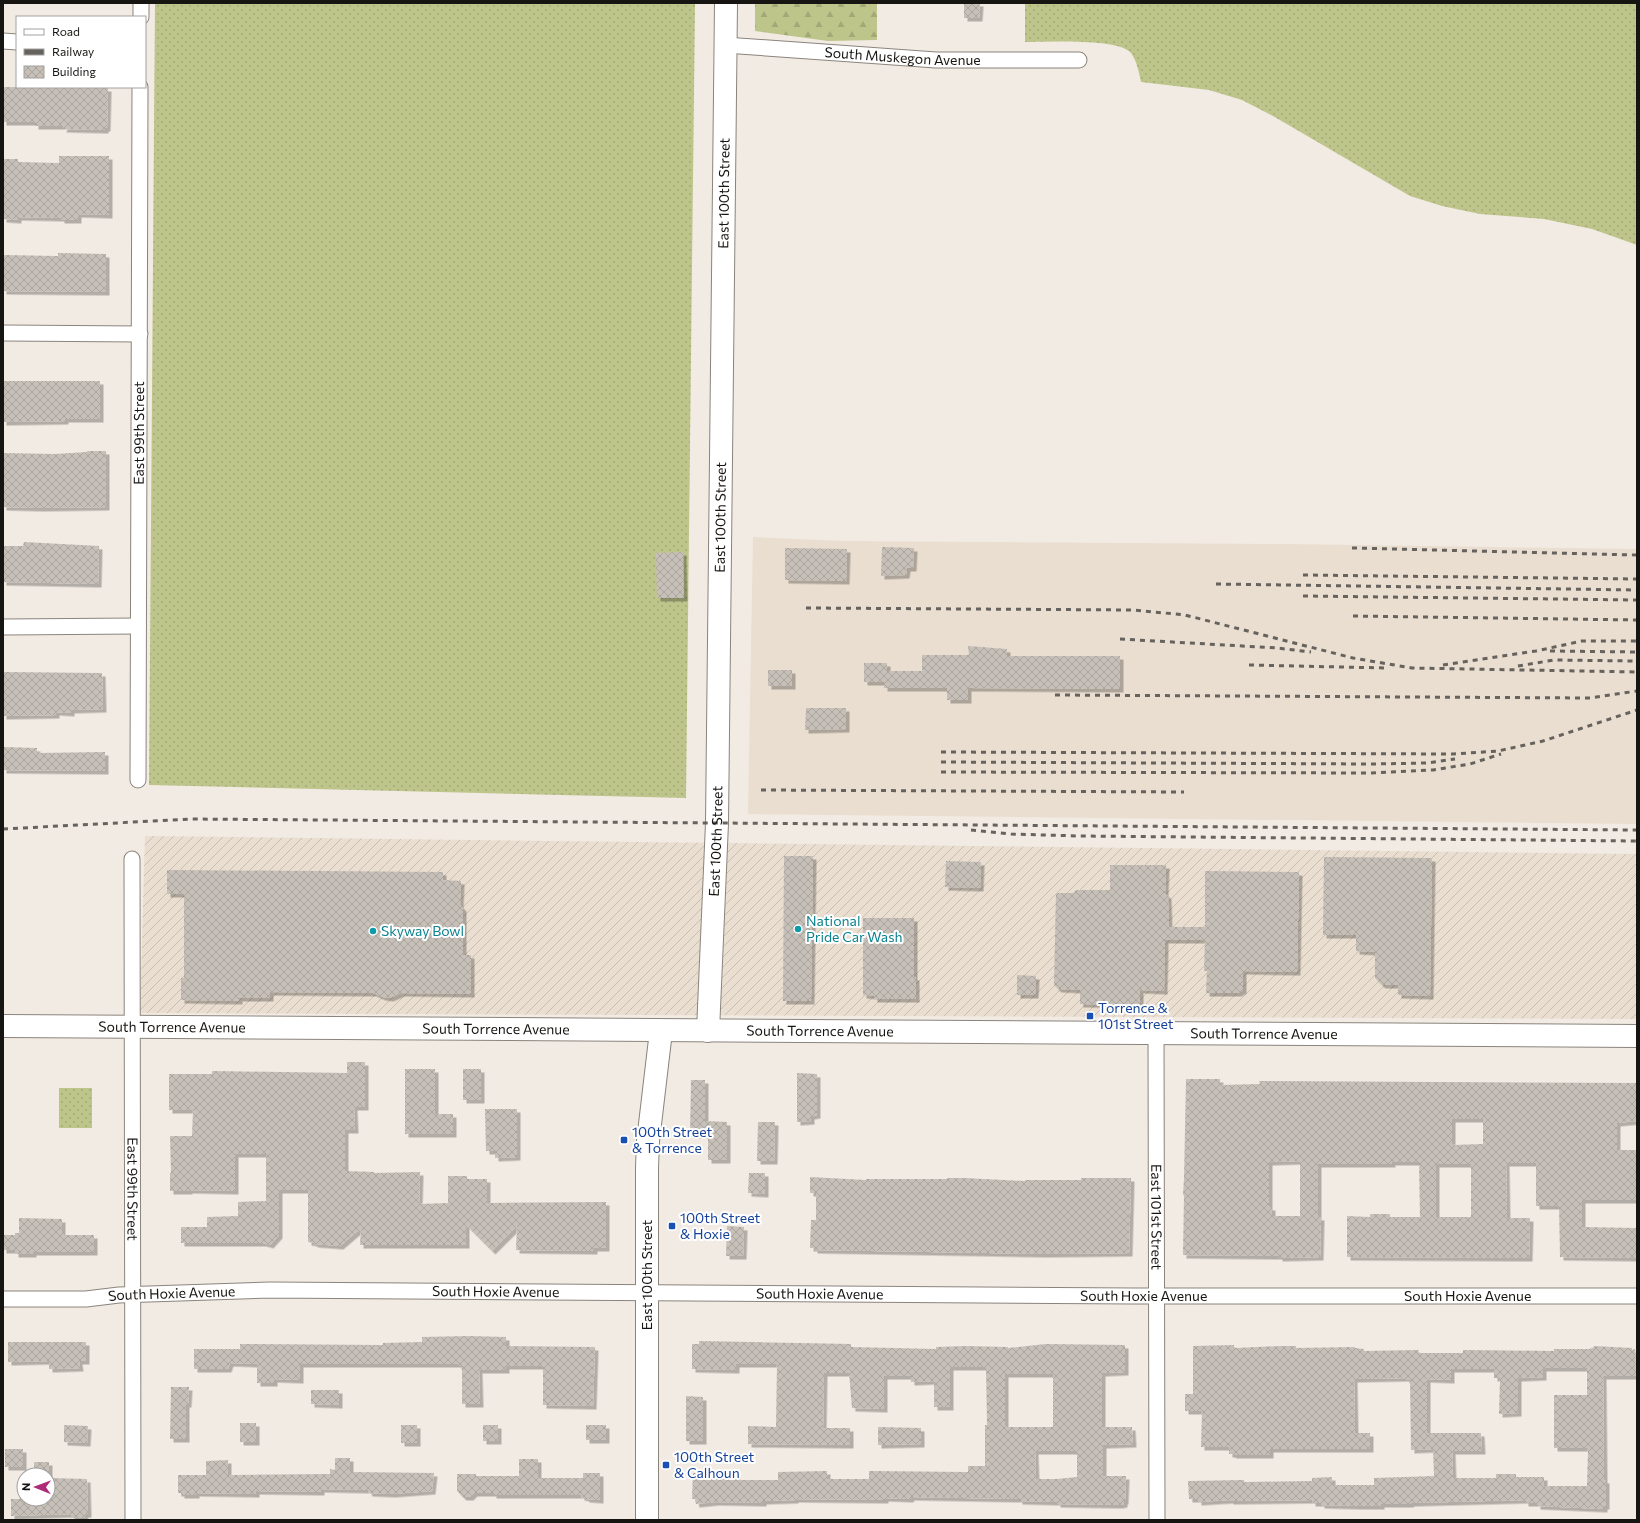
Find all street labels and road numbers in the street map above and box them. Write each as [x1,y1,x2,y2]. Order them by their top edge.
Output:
street label: South Muskegon Avenue [824,43,981,68]
street label: East 100th Street [714,137,733,249]
street label: East 99th Street [130,381,147,485]
street label: East 100th Street [711,461,729,573]
street label: East 100th Street [705,785,725,897]
street label: South Torrence Avenue [98,1018,246,1035]
street label: South Torrence Avenue [422,1020,570,1037]
street label: South Torrence Avenue [746,1022,894,1039]
street label: South Torrence Avenue [1190,1024,1338,1042]
street label: East 99th Street [124,1137,142,1241]
street label: East 101st Street [1148,1164,1165,1270]
street label: East 100th Street [638,1219,655,1330]
street label: South Hoxie Avenue [107,1282,236,1304]
street label: South Hoxie Avenue [432,1282,559,1300]
street label: South Hoxie Avenue [756,1284,883,1302]
street label: South Hoxie Avenue [1080,1287,1207,1304]
street label: South Hoxie Avenue [1404,1287,1531,1304]

